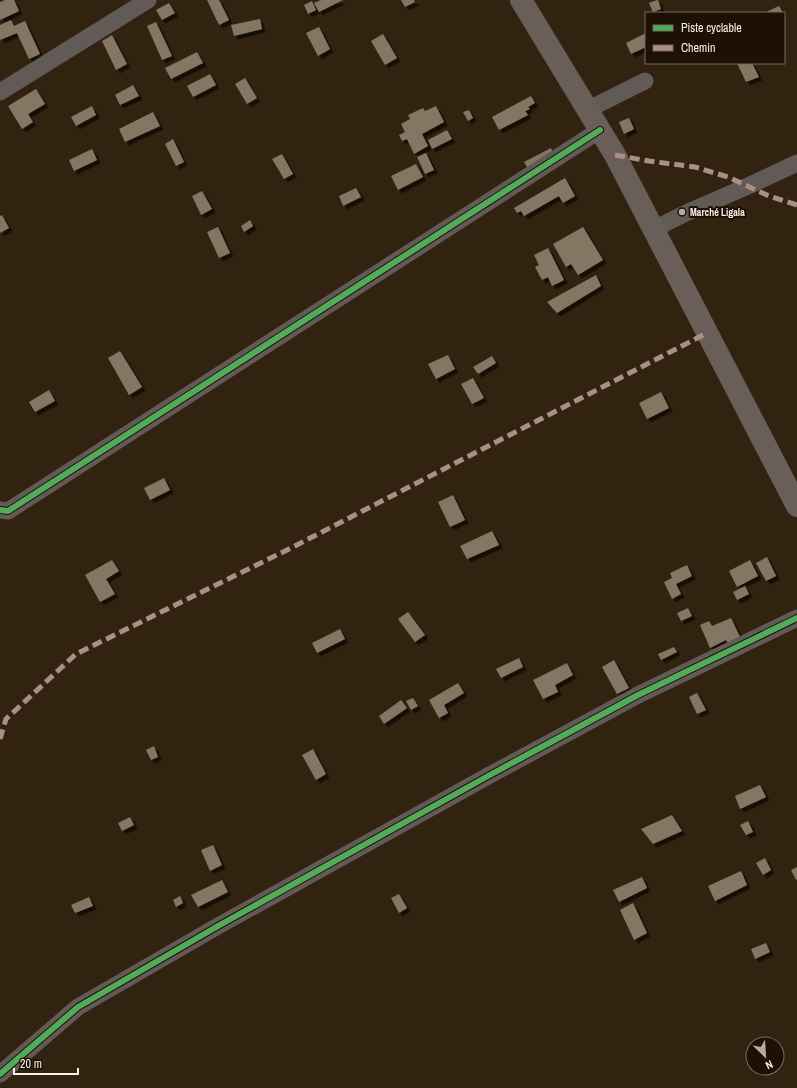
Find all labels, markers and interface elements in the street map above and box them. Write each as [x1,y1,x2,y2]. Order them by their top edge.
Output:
legend [645,12,785,64]
text: Piste cyclable [681,20,742,36]
text: Chemin [681,40,715,56]
place label: Marché Ligala [690,206,745,219]
marker: Marché Ligala [677,207,687,217]
north arrow [745,1036,785,1076]
scale bar [14,1050,78,1076]
text: 20 m [20,1056,42,1072]
text: N [763,1057,775,1073]

